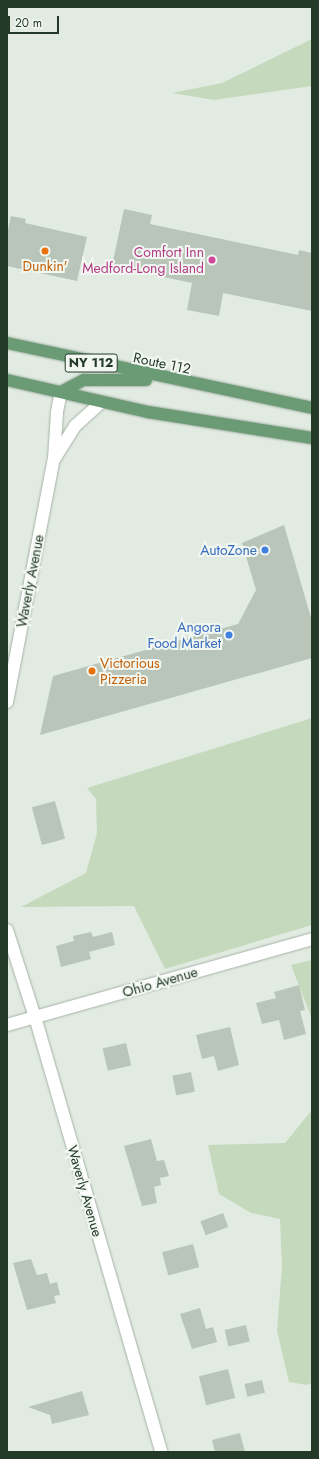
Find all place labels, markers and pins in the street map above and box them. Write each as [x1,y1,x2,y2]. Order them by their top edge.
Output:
place label: Comfort Inn Medford-Long Island [82,244,204,276]
marker: Dunkin' [40,246,50,256]
marker: Comfort Inn Medford-Long Island [207,255,217,265]
place label: Dunkin' [23,258,67,274]
place label: AutoZone [200,542,257,558]
marker: AutoZone [260,545,270,555]
place label: Angora Food Market [148,619,221,652]
marker: Angora Food Market [224,630,234,640]
place label: Victorious Pizzeria [100,655,160,688]
marker: Victorious Pizzeria [87,666,97,676]

